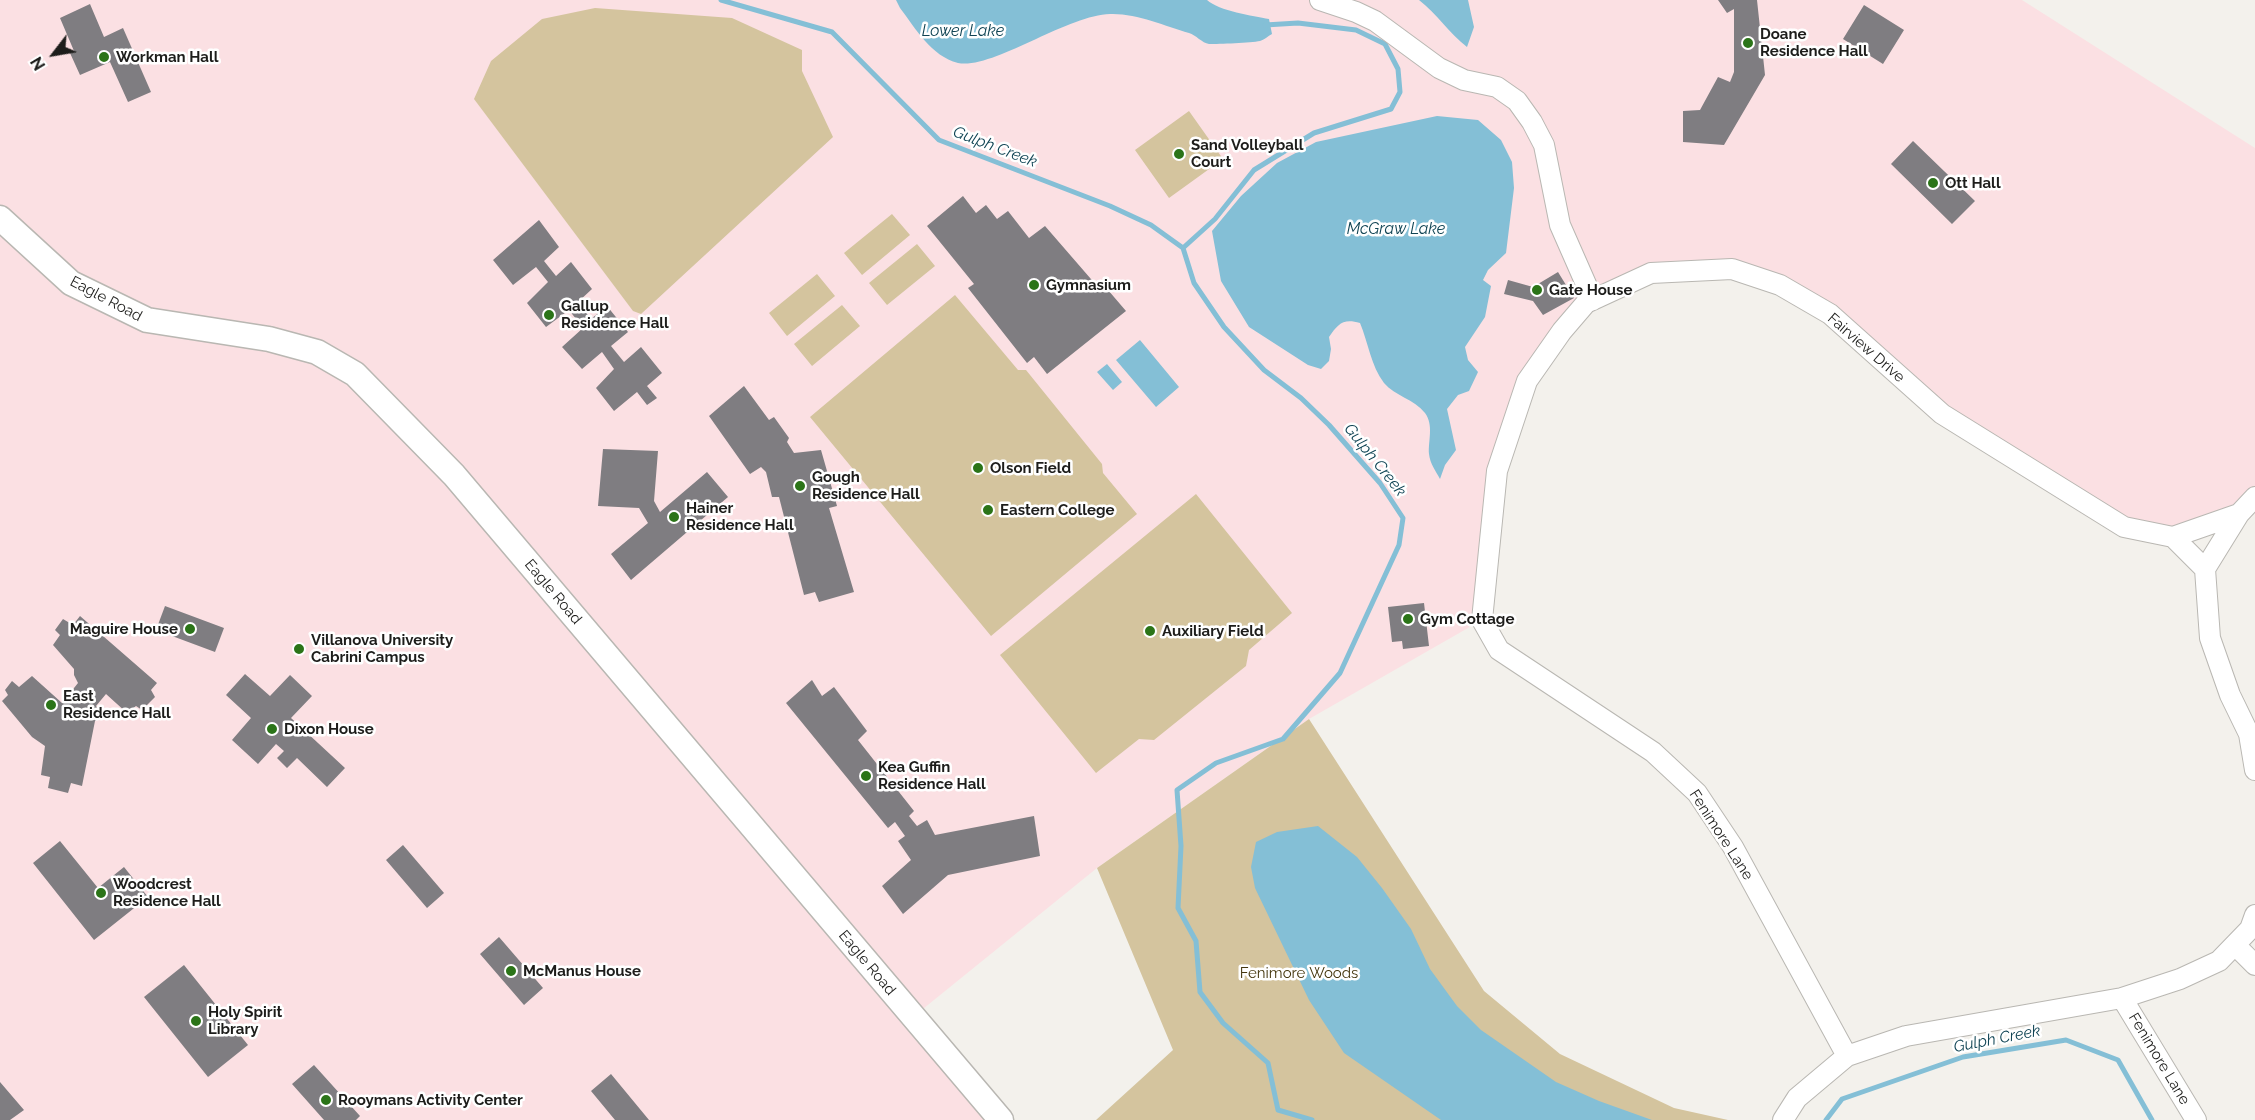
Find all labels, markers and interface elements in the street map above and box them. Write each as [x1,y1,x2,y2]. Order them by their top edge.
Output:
water label: Lower Lake [922,21,1004,41]
north arrow [24,24,84,84]
place label: Doane Residence Hall [1760,25,1868,60]
marker: Doane Residence Hall [1741,36,1755,50]
place label: Workman Hall [116,48,218,66]
marker: Workman Hall [97,50,111,64]
text: N [27,53,49,74]
water label: Gulph Creek [950,122,1040,172]
place label: Sand Volleyball Court [1191,136,1303,171]
marker: Sand Volleyball Court [1172,147,1186,161]
place label: Ott Hall [1945,174,2001,192]
marker: Ott Hall [1926,176,1940,190]
water label: McGraw Lake [1347,219,1445,239]
street label: Eagle Road [67,272,145,326]
place label: Gymnasium [1046,276,1131,294]
marker: Gymnasium [1027,278,1041,292]
place label: Gate House [1549,281,1632,299]
marker: Gate House [1530,283,1544,297]
place label: Gallup Residence Hall [561,297,669,332]
marker: Gallup Residence Hall [542,308,556,322]
street label: Fairview Drive [1824,310,1908,386]
water label: Gulph Creek [1340,420,1410,500]
place label: Olson Field [990,459,1071,477]
marker: Olson Field [971,461,985,475]
place label: Gough Residence Hall [812,468,920,503]
marker: Gough Residence Hall [793,479,807,493]
place label: Hainer Residence Hall [686,499,794,534]
place label: Eastern College [1000,501,1114,519]
marker: Eastern College [981,503,995,517]
marker: Hainer Residence Hall [667,510,681,524]
street label: Eagle Road [521,556,585,628]
place label: Gym Cottage [1420,610,1514,628]
marker: Gym Cottage [1401,612,1415,626]
place label: Maguire House [70,620,178,638]
marker: Maguire House [183,622,197,636]
place label: Auxiliary Field [1162,622,1264,640]
marker: Auxiliary Field [1143,624,1157,638]
place label: Villanova University Cabrini Campus [311,631,453,666]
marker: Villanova University Cabrini Campus [292,642,306,656]
place label: East Residence Hall [63,687,171,722]
marker: East Residence Hall [44,698,58,712]
place label: Dixon House [284,720,374,738]
marker: Dixon House [265,722,279,736]
place label: Kea Guffin Residence Hall [878,758,986,793]
marker: Kea Guffin Residence Hall [859,769,873,783]
street label: Fenimore Lane [1685,786,1757,884]
place label: Woodcrest Residence Hall [113,875,221,910]
marker: Woodcrest Residence Hall [94,886,108,900]
street label: Eagle Road [835,927,899,999]
place label: McManus House [523,962,641,980]
marker: McManus House [504,964,518,978]
park label: Fenimore Woods [1240,964,1358,982]
place label: Holy Spirit Library [208,1003,282,1038]
street label: Fenimore Lane [2125,1010,2193,1108]
marker: Holy Spirit Library [189,1014,203,1028]
water label: Gulph Creek [1952,1021,2042,1057]
place label: Rooymans Activity Center [338,1091,523,1109]
marker: Rooymans Activity Center [319,1093,333,1107]

